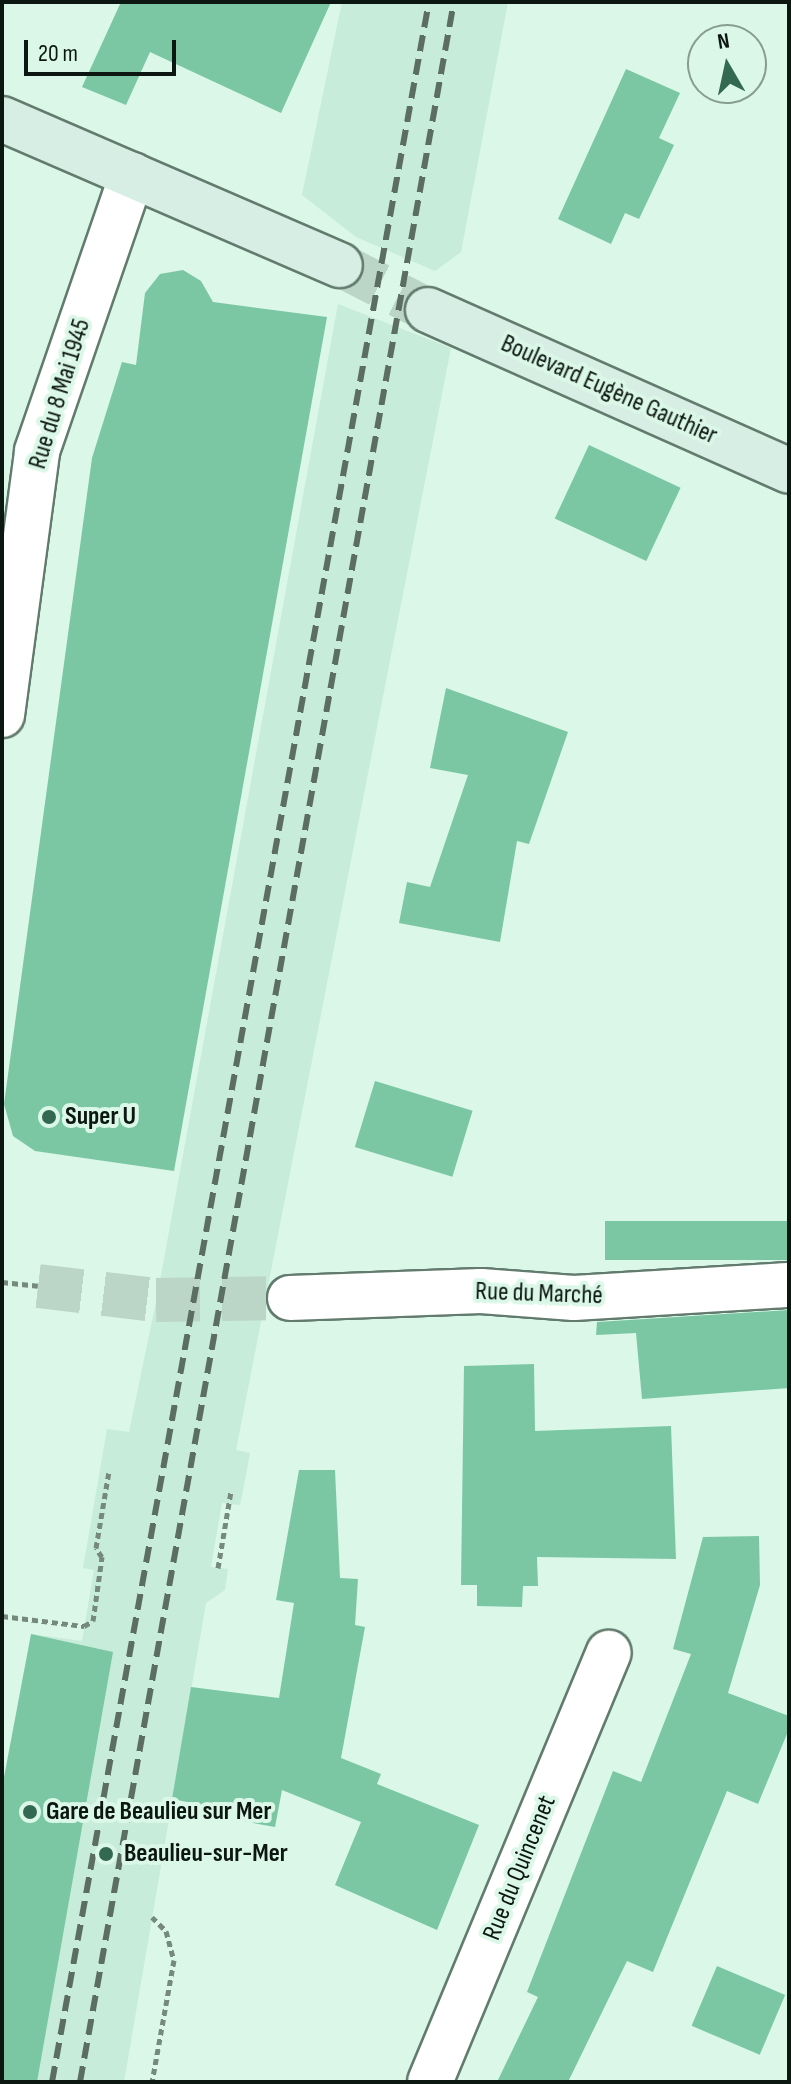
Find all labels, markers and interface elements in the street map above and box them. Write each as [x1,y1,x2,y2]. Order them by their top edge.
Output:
scale bar [28,24,180,74]
north arrow [687,24,767,104]
text: N [716,28,731,56]
text: 20 m [38,39,78,68]
street label: Rue du 8 Mai 1945 [22,315,98,473]
street label: Boulevard Eugène Gauthier [496,328,722,452]
place label: Super U [65,1101,136,1133]
marker: Super U [40,1108,58,1126]
street label: Rue du Marché [475,1276,603,1312]
street label: Rue du Quincenet [477,1791,563,1945]
place label: Gare de Beaulieu sur Mer [46,1796,271,1828]
marker: Gare de Beaulieu sur Mer [21,1803,39,1821]
place label: Beaulieu-sur-Mer [124,1838,288,1870]
marker: Beaulieu-sur-Mer [95,1843,117,1865]

